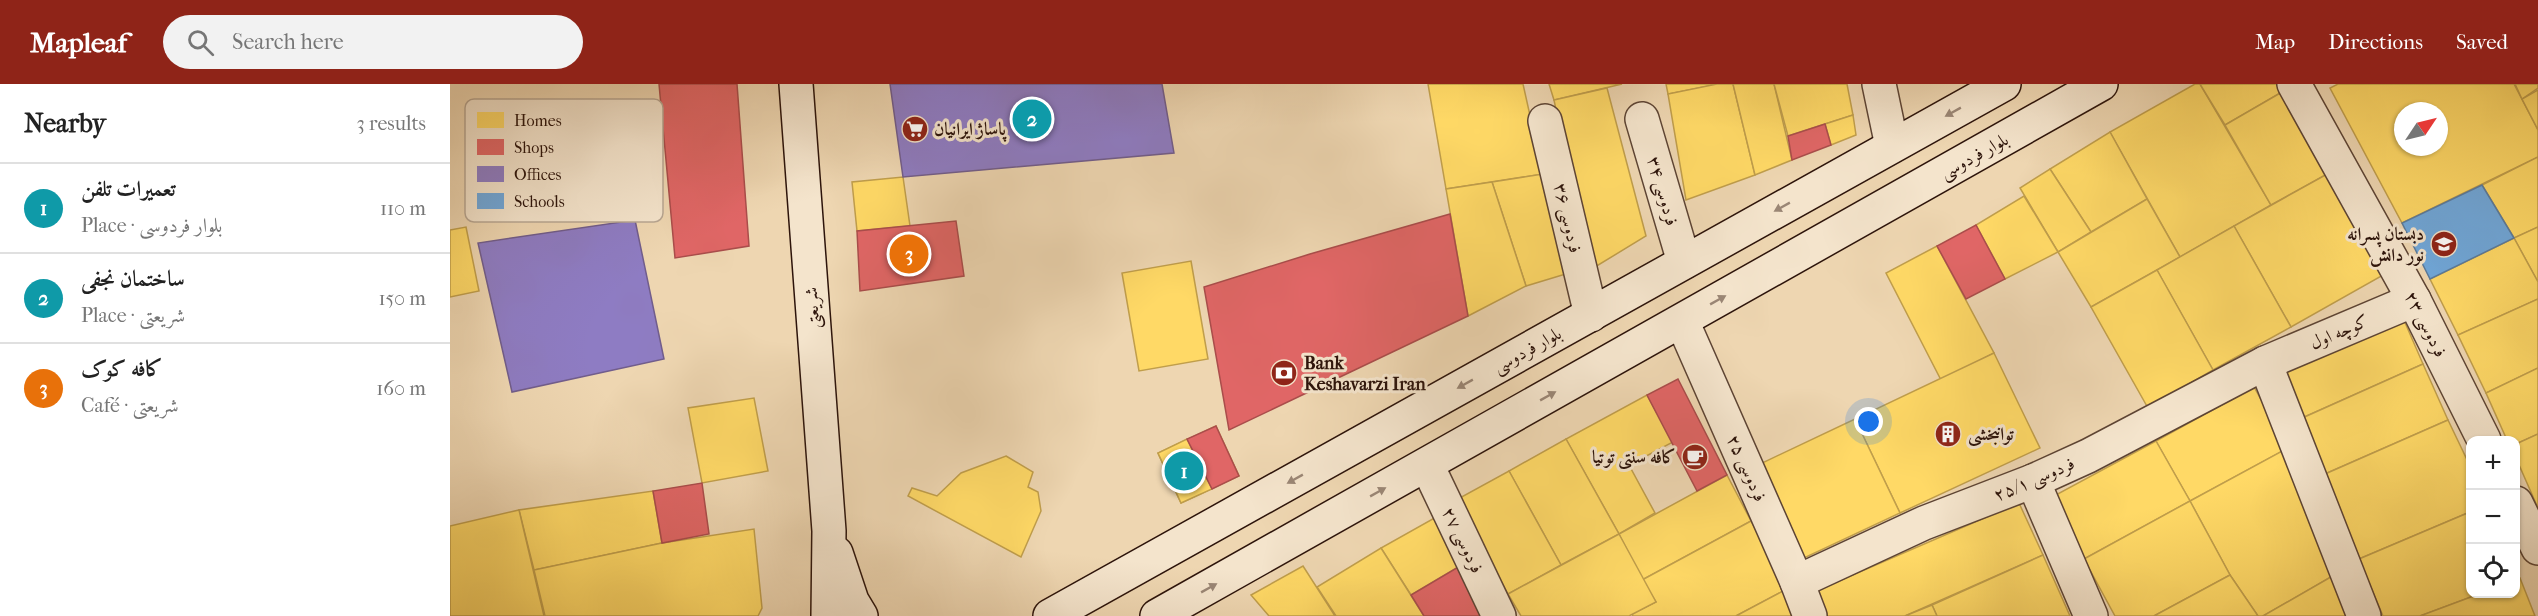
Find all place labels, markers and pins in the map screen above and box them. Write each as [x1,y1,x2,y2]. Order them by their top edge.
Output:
pin: 2 [1012,96,1052,141]
supermarket icon: پاساژ ایرانیان [900,114,930,144]
place label: پاساژ ایرانیان [934,119,1007,142]
place label: دبستان پسرانه نور دانش [2347,224,2424,267]
school or university icon: دبستان پسرانه نور دانش [2429,229,2459,259]
pin: 3 [890,232,928,276]
place label: Bank Keshavarzi Iran [1304,353,1426,395]
bank icon: Bank Keshavarzi Iran [1269,358,1299,388]
building icon: توانبخشی [1933,419,1963,449]
place label: توانبخشی [1968,424,2014,447]
cafe icon: کافه سنتی توتیا [1680,442,1710,472]
place label: کافه سنتی توتیا [1592,447,1676,470]
pin: 1 [1164,448,1204,494]

